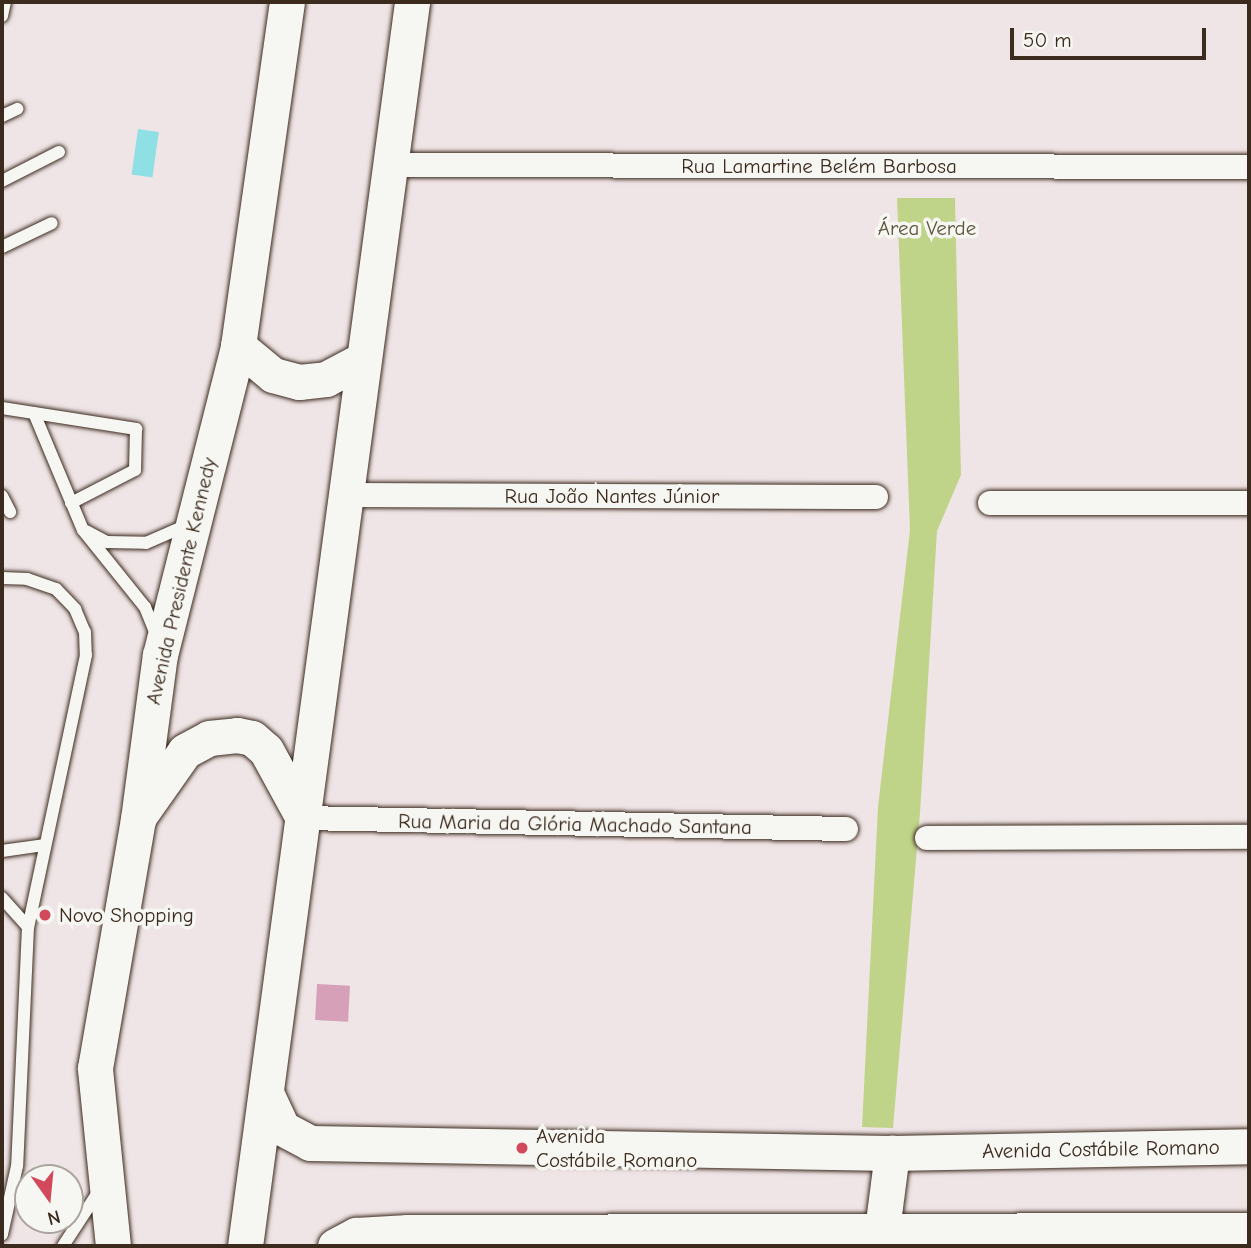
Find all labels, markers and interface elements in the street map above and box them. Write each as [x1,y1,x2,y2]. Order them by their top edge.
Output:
scale bar [1013,14,1209,58]
text: 50 m [1023,28,1072,52]
street label: Rua Lamartine Belém Barbosa [681,153,957,179]
park label: Área Verde [878,215,976,241]
street label: Avenida Presidente Kennedy [140,455,222,707]
street label: Rua João Nantes Júnior [505,483,719,509]
street label: Rua Maria da Glória Machado Santana [398,808,752,840]
place label: Novo Shopping [59,902,194,928]
marker: Novo Shopping [37,907,53,923]
place label: Avenida Costábile Romano [536,1123,697,1173]
street label: Avenida Costábile Romano [982,1134,1220,1164]
marker: Avenida Costábile Romano [514,1140,530,1156]
north arrow [14,1164,84,1234]
text: N [45,1205,63,1230]

